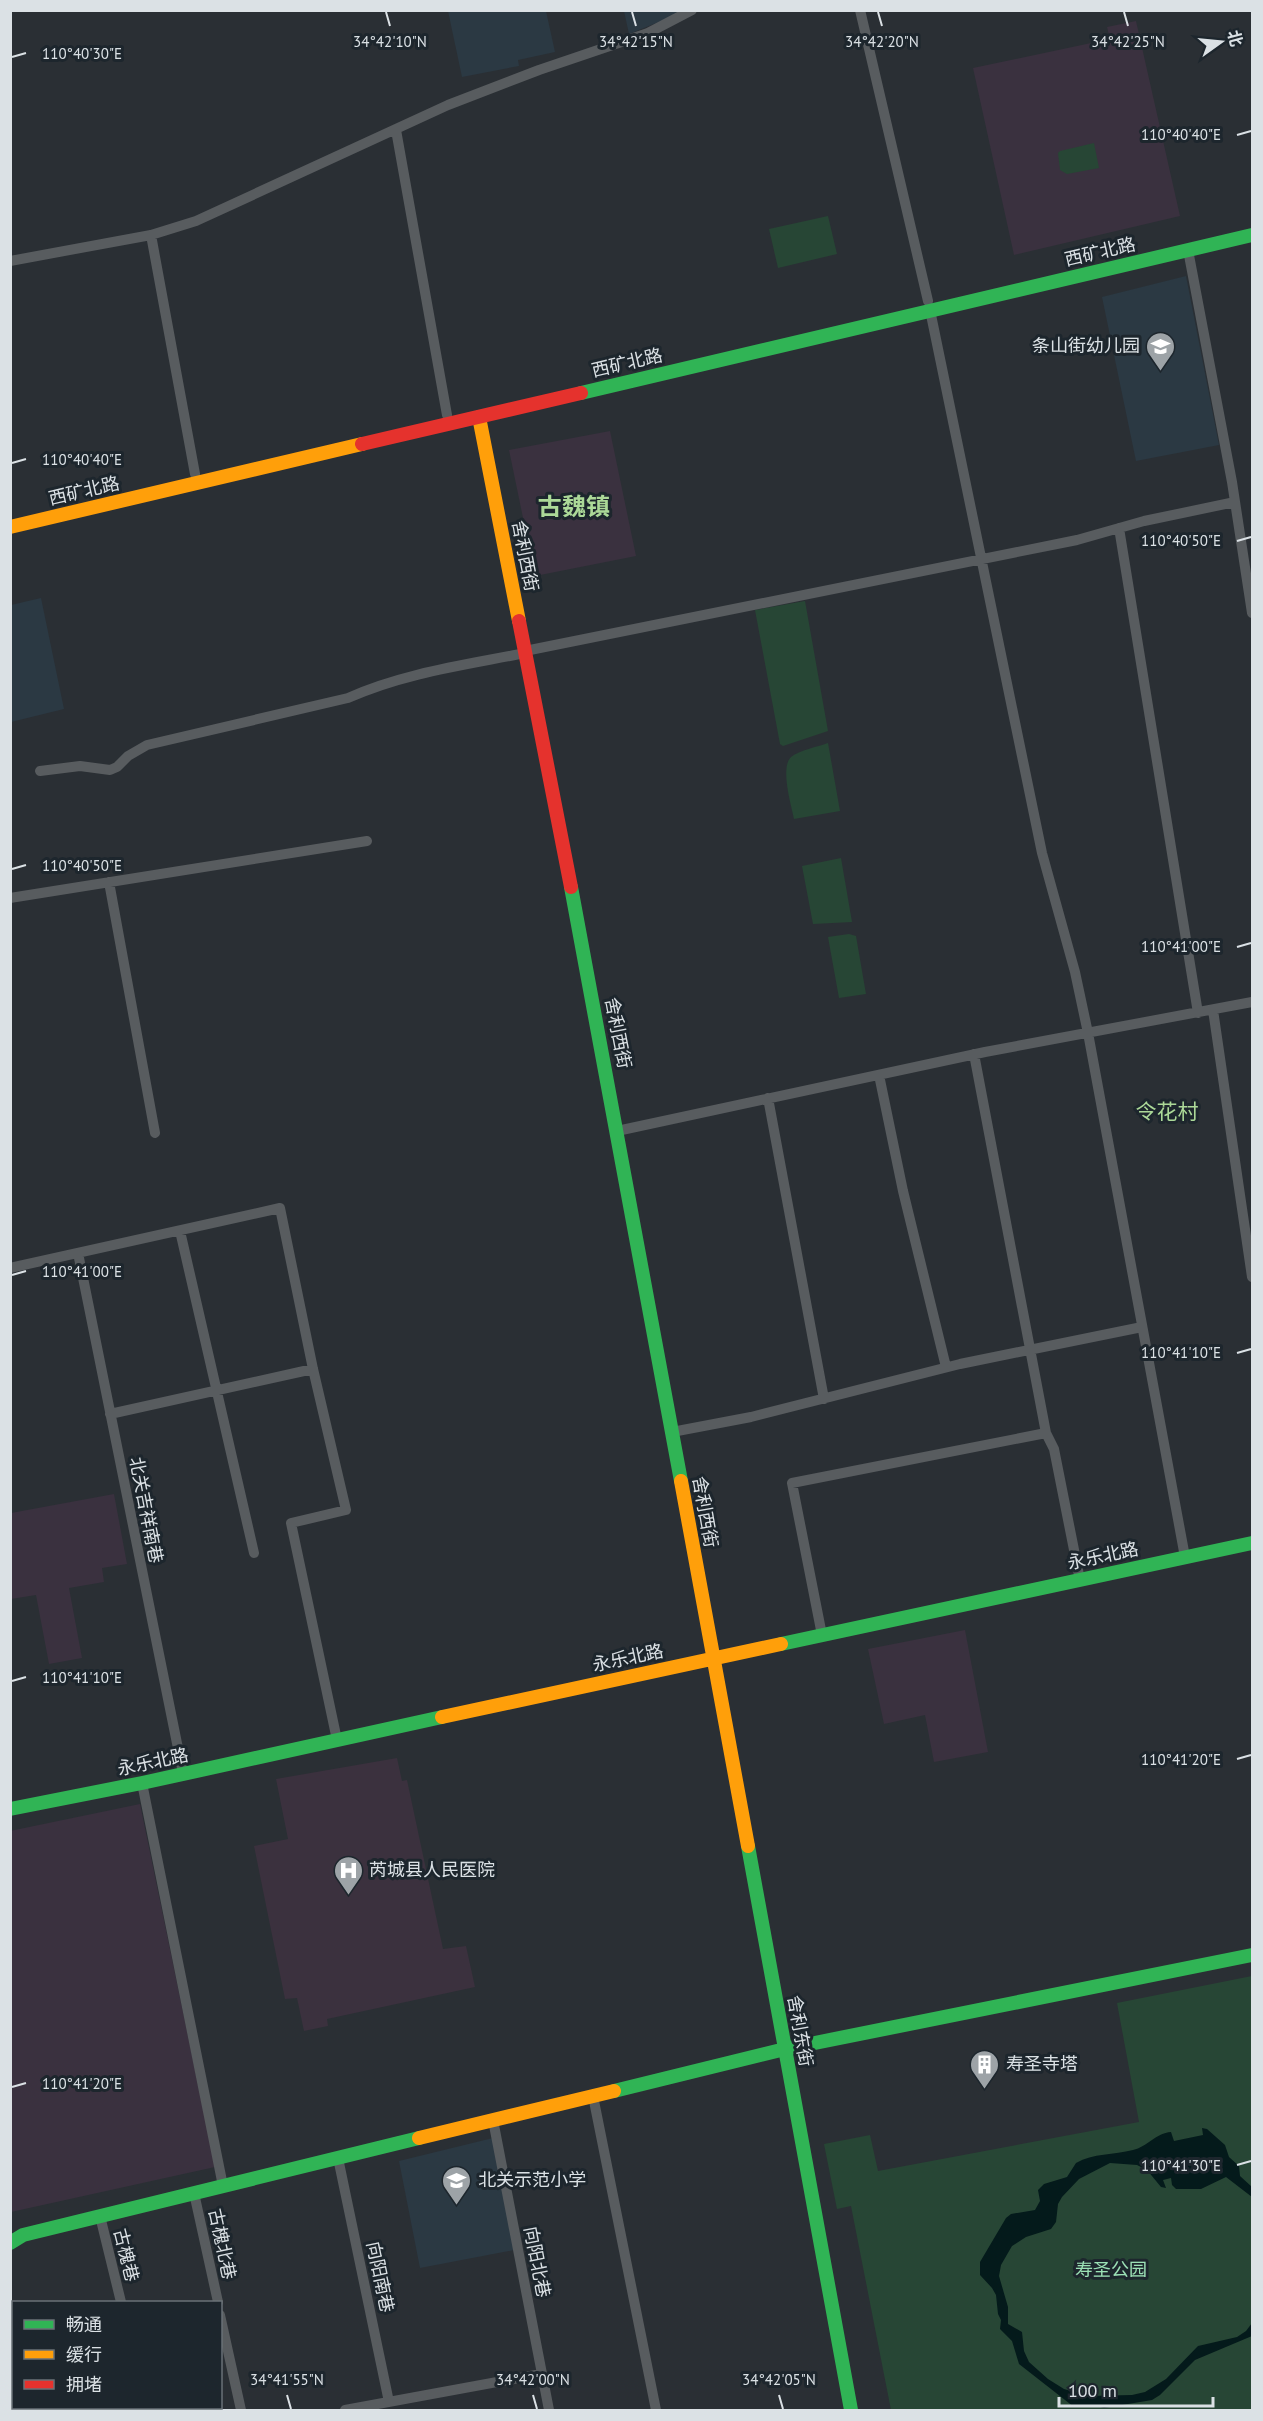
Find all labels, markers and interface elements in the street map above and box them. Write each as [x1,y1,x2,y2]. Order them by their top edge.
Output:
north arrow [1191,12,1251,72]
text: 北 [1224,28,1247,48]
text: 34°42'10"N [353,32,427,51]
text: 34°42'15"N [599,32,673,51]
text: 34°42'20"N [845,32,919,51]
text: 34°42'25"N [1091,32,1165,51]
text: 110°40'30"E [42,44,122,63]
text: 110°40'40"E [1141,125,1221,144]
street label: 西矿北路 [1062,232,1138,271]
school or university icon: 条山街幼儿园 [1145,330,1177,372]
place label: 条山街幼儿园 [1032,334,1140,357]
street label: 西矿北路 [589,343,665,382]
text: 110°40'40"E [42,450,122,469]
street label: 西矿北路 [46,471,122,510]
district label: 古魏镇 [538,491,610,522]
street label: 舍利西街 [507,518,544,593]
text: 110°40'50"E [1141,531,1221,550]
text: 110°40'50"E [42,856,122,875]
text: 110°41'00"E [1141,937,1221,956]
street label: 舍利西街 [600,995,637,1070]
district label: 令花村 [1136,1098,1199,1125]
text: 110°41'00"E [42,1262,122,1281]
text: 110°41'10"E [1141,1343,1221,1362]
street label: 北关吉祥南巷 [125,1455,168,1565]
street label: 舍利西街 [688,1474,723,1549]
street label: 永乐北路 [1065,1537,1141,1574]
street label: 永乐北路 [590,1639,666,1676]
text: 110°41'10"E [42,1668,122,1687]
street label: 永乐北路 [115,1743,191,1780]
text: 110°41'20"E [1141,1750,1221,1769]
hospital icon: 芮城县人民医院 [332,1854,364,1896]
place label: 芮城县人民医院 [369,1858,495,1881]
street label: 舍利东街 [783,1993,818,2068]
building icon: 寿圣寺塔 [969,2048,1001,2090]
place label: 寿圣寺塔 [1006,2052,1078,2075]
text: 110°41'20"E [42,2074,122,2093]
text: 110°41'30"E [1141,2156,1221,2175]
school or university icon: 北关示范小学 [441,2164,473,2206]
place label: 北关示范小学 [478,2168,586,2191]
street label: 古槐北巷 [204,2206,241,2282]
street label: 向阳北巷 [519,2224,556,2299]
street label: 古槐巷 [109,2226,144,2284]
street label: 向阳南巷 [362,2239,399,2315]
park label: 寿圣公园 [1075,2258,1147,2281]
legend [12,2301,222,2409]
text: 畅通 [66,2313,102,2336]
text: 缓行 [66,2343,102,2366]
text: 34°41'55"N [250,2370,324,2389]
text: 34°42'00"N [496,2370,570,2389]
text: 34°42'05"N [742,2370,816,2389]
scale bar [1059,2370,1214,2408]
text: 拥堵 [66,2373,102,2396]
text: 100 m [1068,2379,1117,2402]

